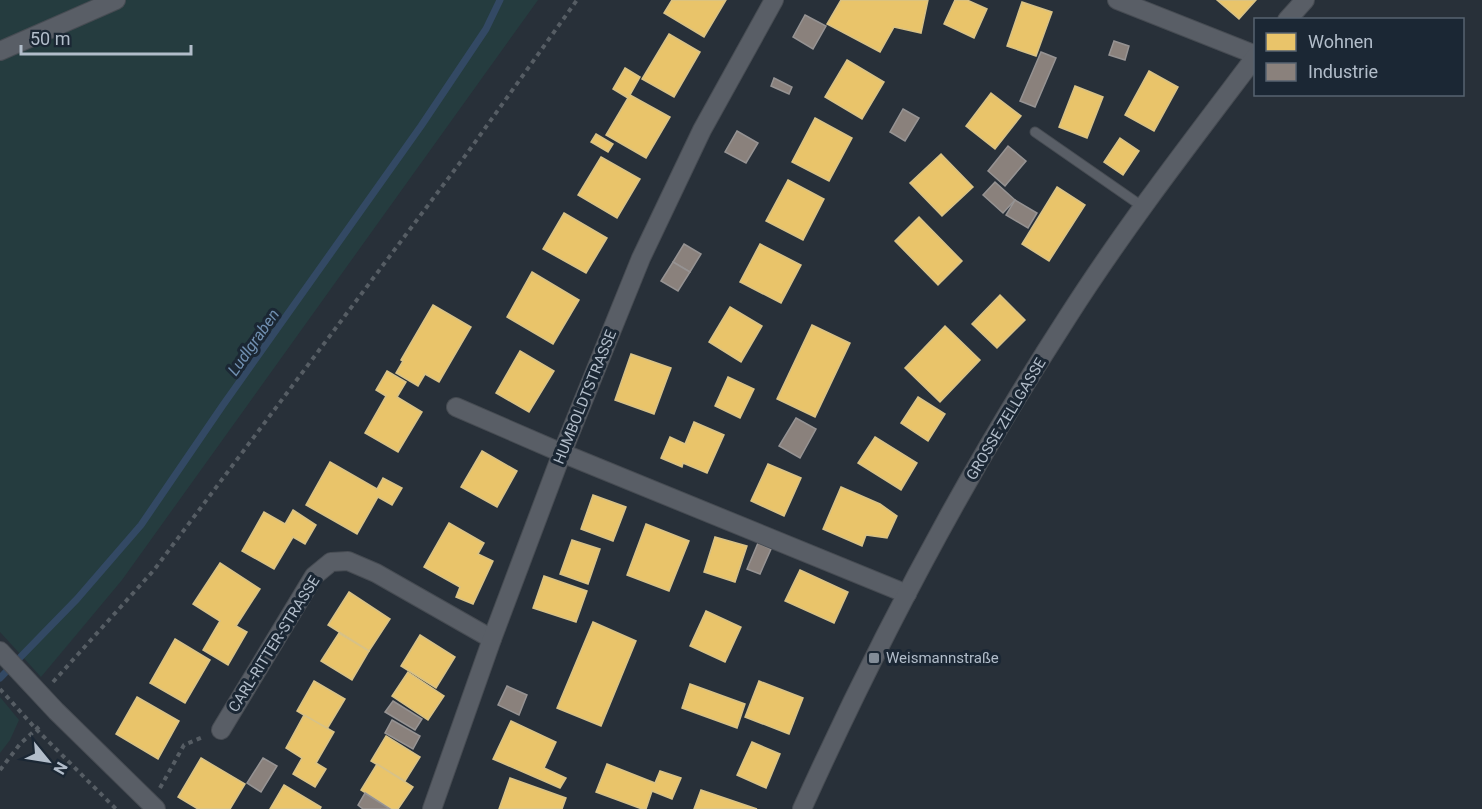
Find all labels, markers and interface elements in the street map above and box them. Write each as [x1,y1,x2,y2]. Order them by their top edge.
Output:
scale bar [21,18,190,56]
legend [1254,18,1464,96]
text: 50 m [30,28,70,49]
text: Wohnen [1308,31,1373,52]
text: Industrie [1308,61,1378,82]
water label: Ludlgraben [224,305,283,379]
street label: HUMBOLDTSTRASSE [550,327,620,467]
street label: GROSSE ZELLGASSE [962,354,1050,483]
street label: CARL-RITTER-STRASSE [225,572,324,715]
place label: Weismannstraße [886,649,999,667]
marker: Weismannstraße [867,651,881,665]
north arrow [18,731,78,791]
text: N [50,759,72,778]

